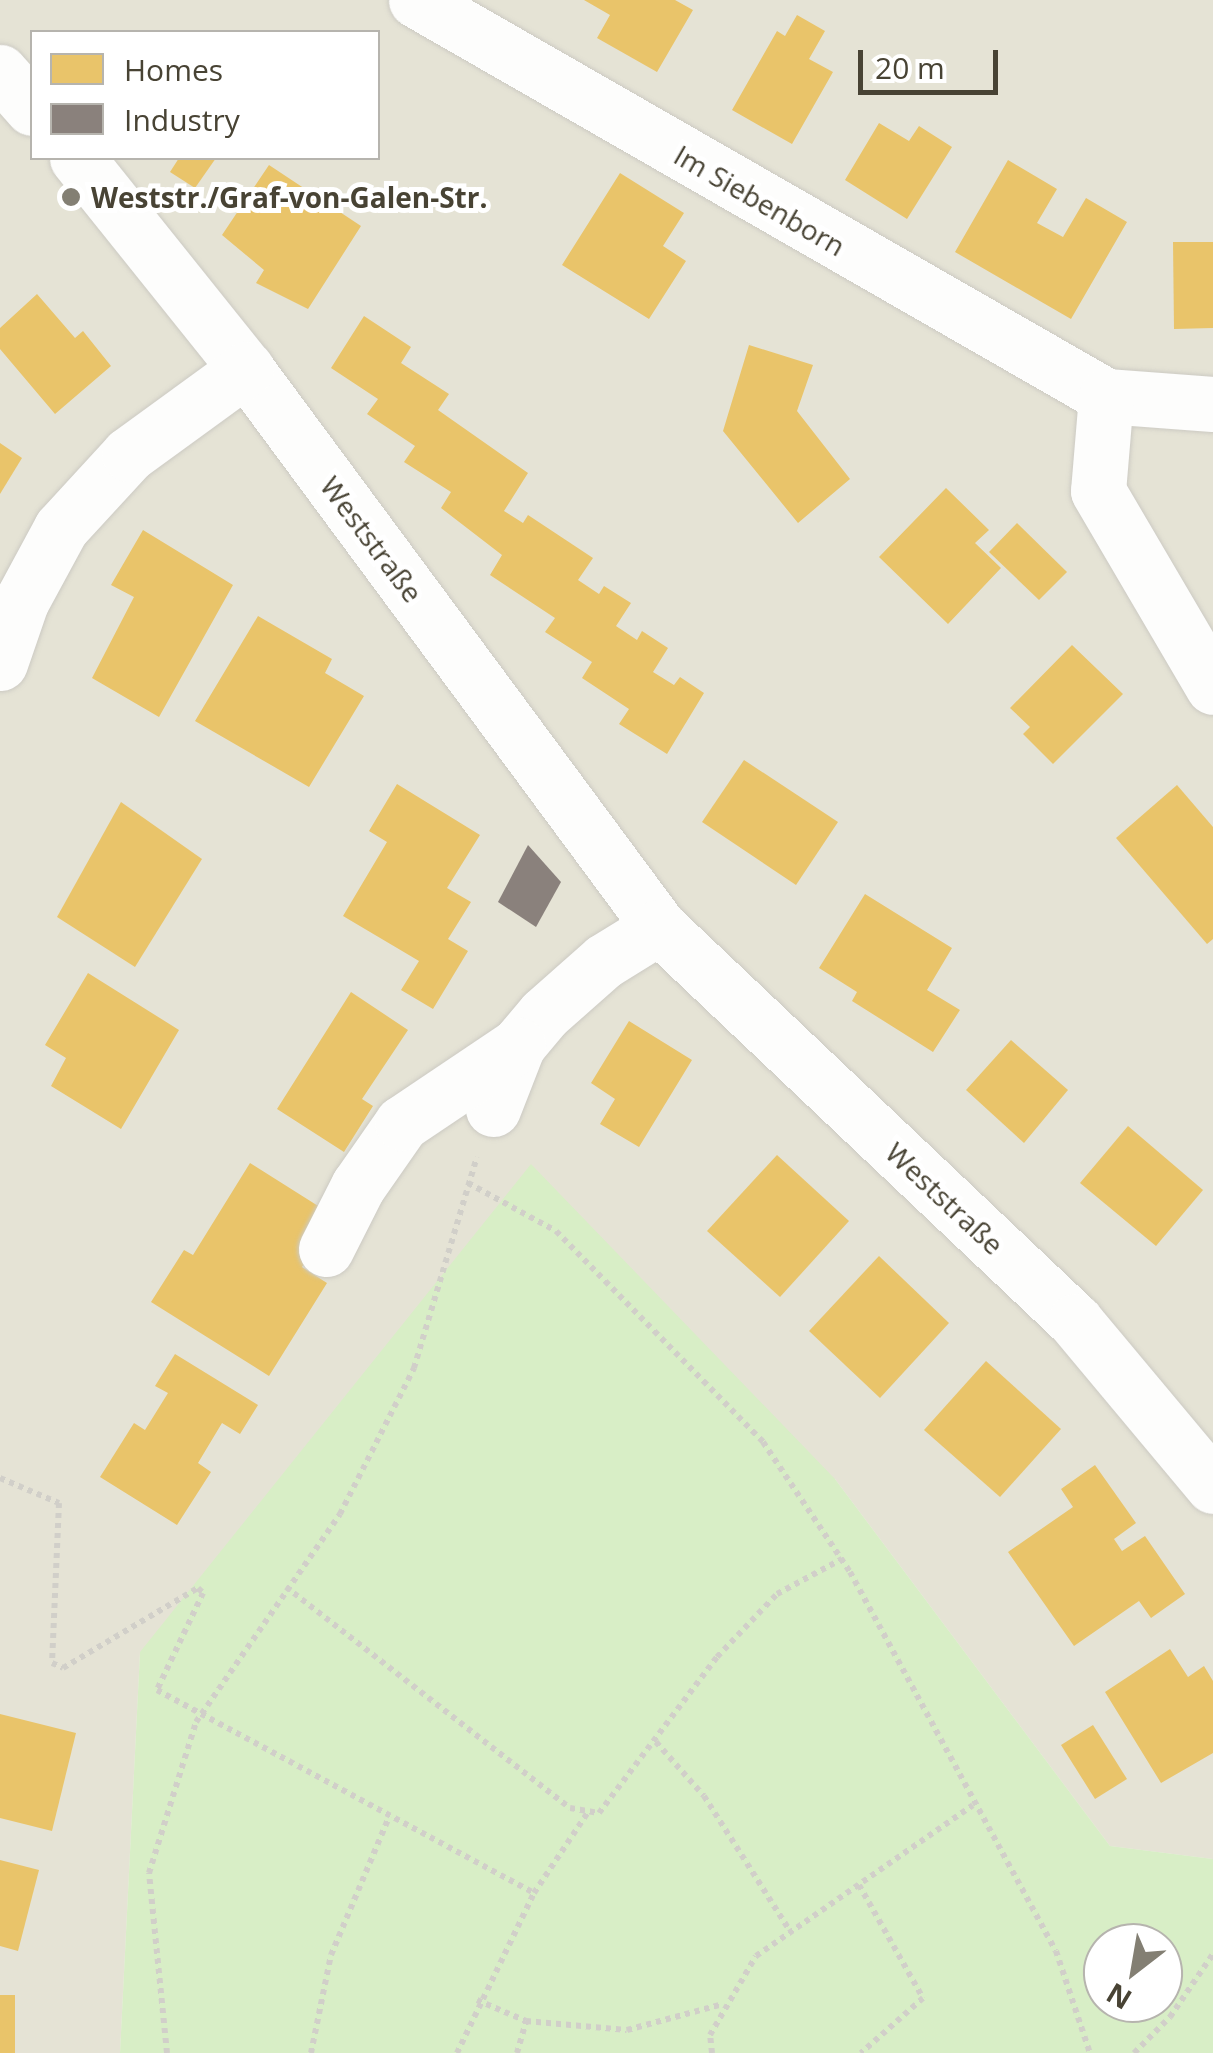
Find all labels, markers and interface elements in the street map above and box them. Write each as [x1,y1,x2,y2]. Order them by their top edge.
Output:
legend [30,30,380,160]
scale bar [863,30,1003,92]
text: 20 m [875,47,945,88]
text: Homes [124,49,223,90]
text: Industry [124,99,240,140]
street label: Im Siebenborn [669,138,851,262]
place label: Weststr./Graf-von-Galen-Str. [91,180,487,214]
marker: Weststr./Graf-von-Galen-Str. [60,186,82,208]
street label: Weststraße [314,470,430,608]
street label: Weststraße [879,1135,1011,1261]
north arrow [1083,1923,1183,2023]
text: N [1099,1975,1138,2019]

